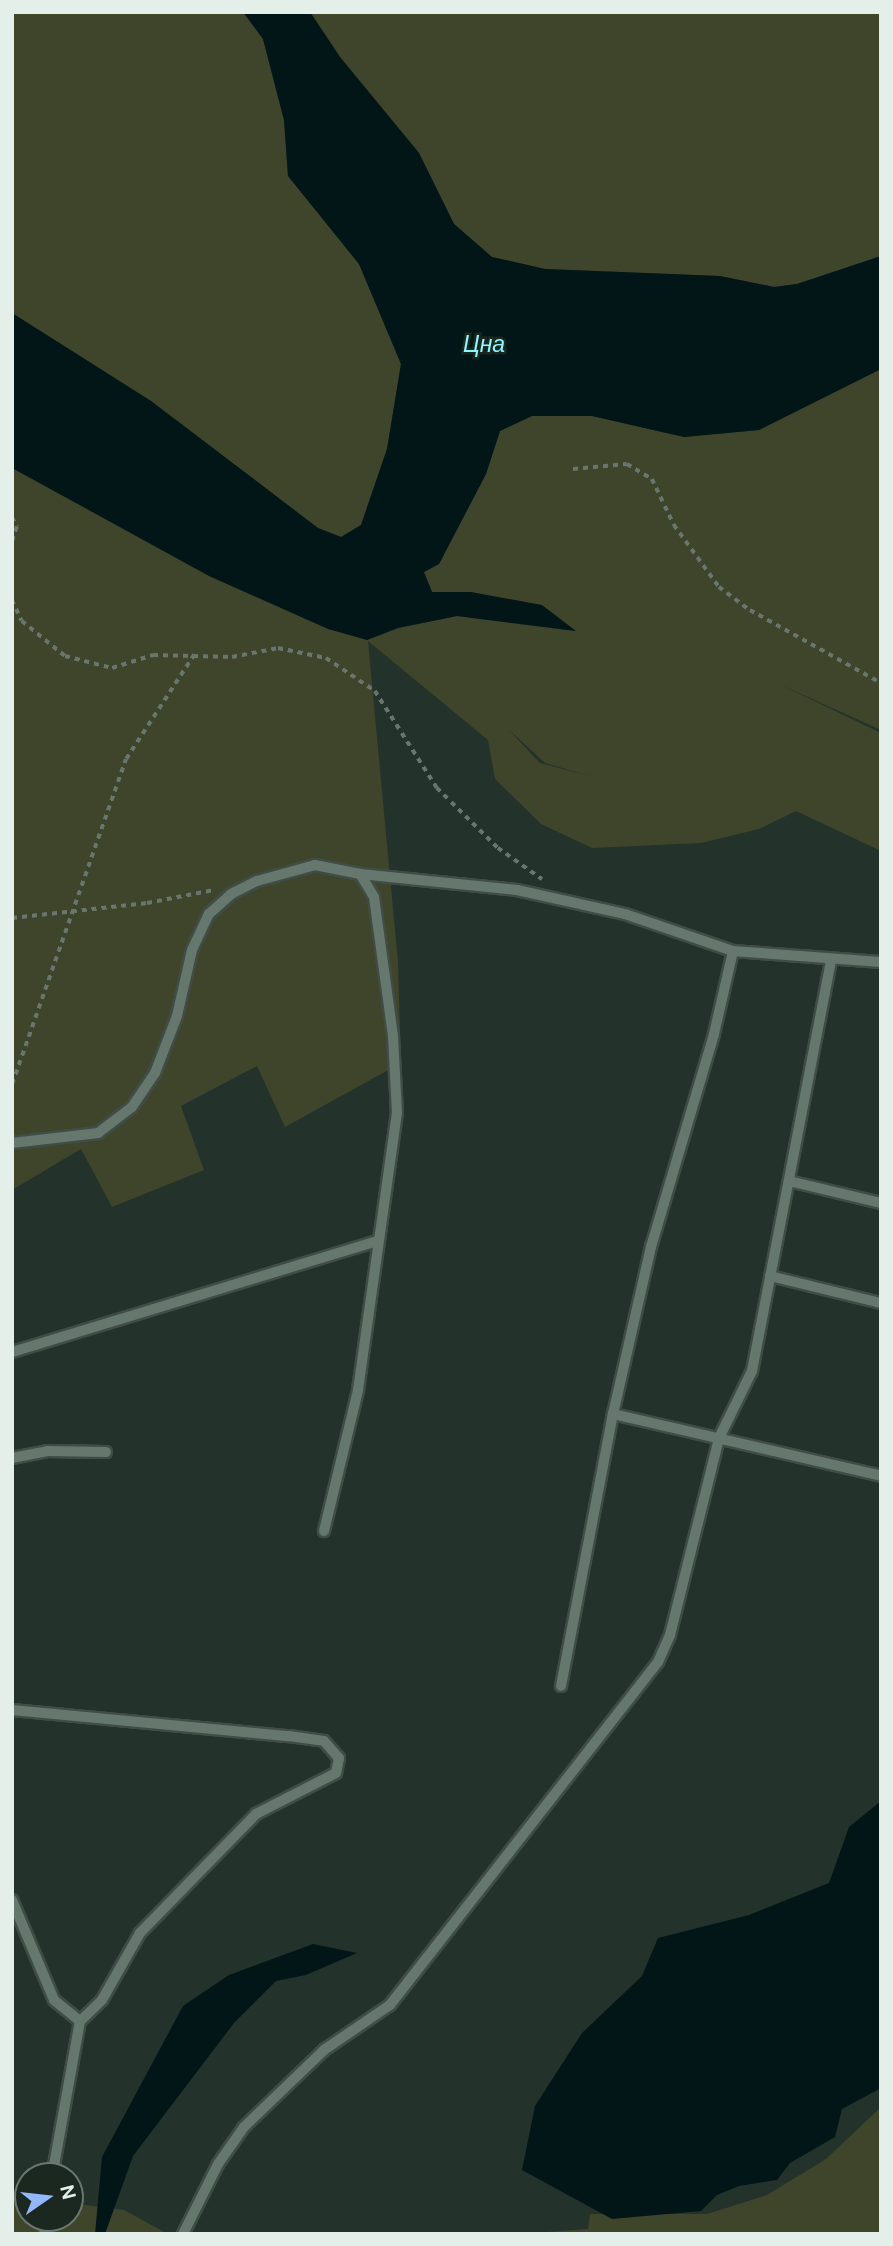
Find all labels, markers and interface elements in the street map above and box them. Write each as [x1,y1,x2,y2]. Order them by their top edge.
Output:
water label: Цна [463,330,505,358]
north arrow [14,2162,84,2232]
text: N [54,2183,82,2202]

